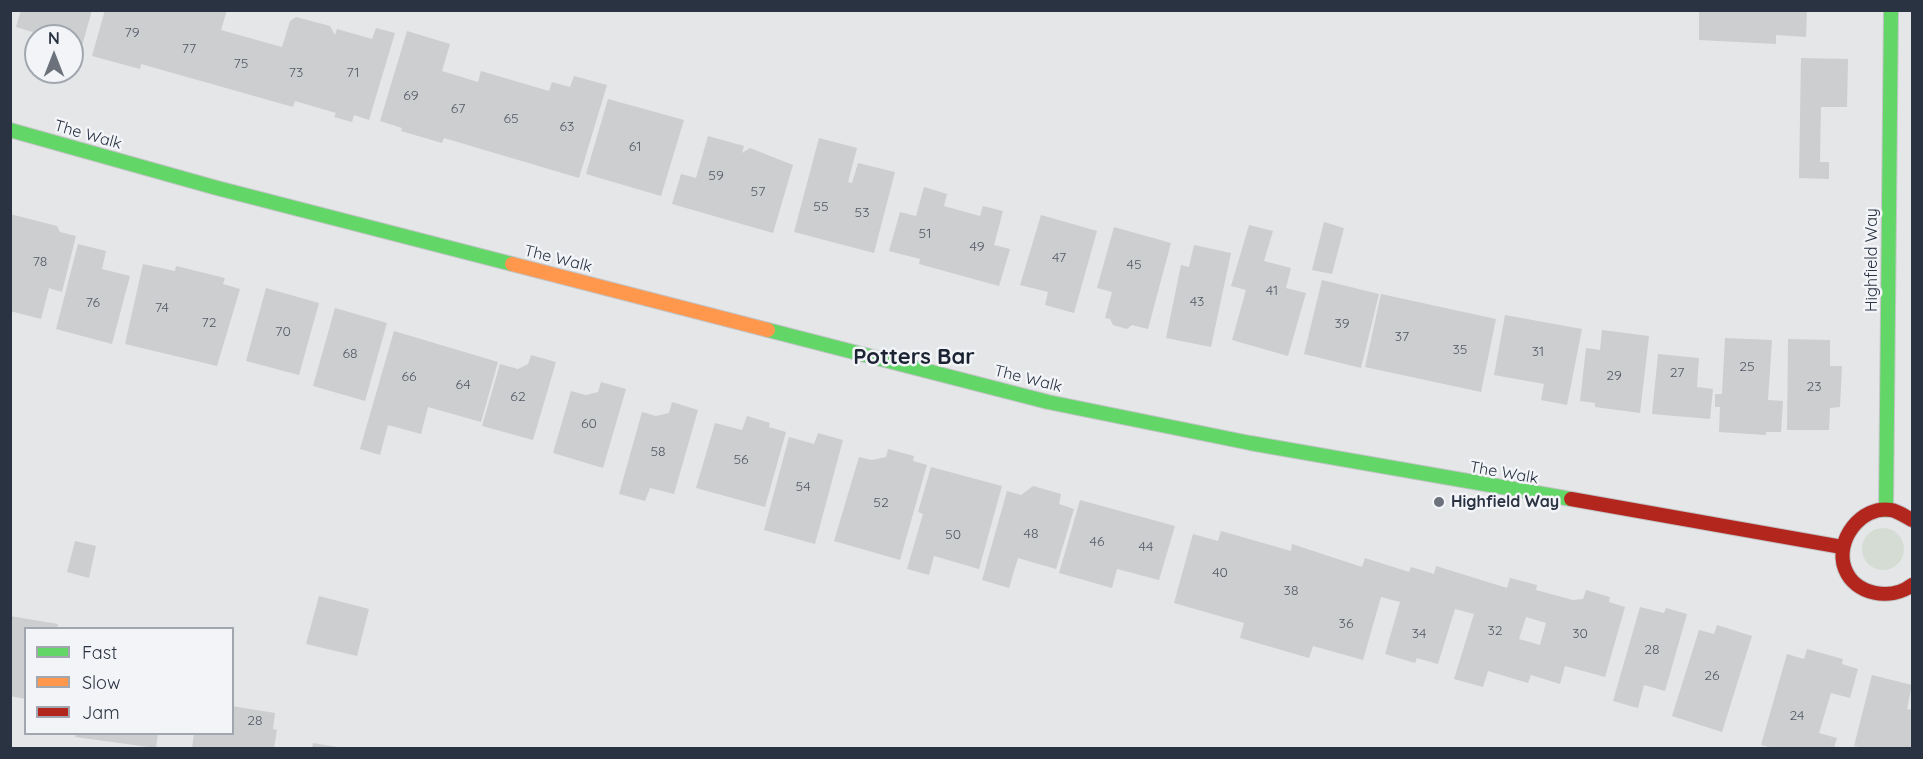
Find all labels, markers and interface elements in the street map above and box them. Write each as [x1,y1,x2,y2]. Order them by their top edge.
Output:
north arrow [24,24,84,84]
house number: 79 [125,25,139,41]
text: N [48,28,60,48]
house number: 77 [182,41,196,57]
house number: 75 [234,56,248,72]
house number: 73 [289,65,303,81]
house number: 71 [346,65,360,81]
house number: 69 [403,88,419,104]
house number: 67 [451,101,465,117]
house number: 65 [503,111,519,127]
street label: The Walk [52,116,124,154]
house number: 63 [560,119,574,135]
house number: 61 [629,139,641,155]
house number: 59 [708,168,724,184]
house number: 57 [751,184,765,200]
house number: 55 [813,199,829,215]
house number: 53 [855,205,869,221]
street label: Highfield Way [1862,208,1882,312]
house number: 51 [919,226,931,242]
house number: 49 [970,239,984,255]
street label: The Walk [522,241,594,277]
house number: 47 [1052,250,1066,266]
house number: 78 [33,254,47,270]
house number: 45 [1126,257,1142,273]
house number: 41 [1266,283,1278,299]
house number: 43 [1190,294,1204,310]
house number: 76 [86,295,100,311]
house number: 74 [155,300,169,316]
house number: 72 [202,315,216,331]
house number: 39 [1334,316,1350,332]
house number: 70 [275,324,291,340]
house number: 37 [1395,329,1409,345]
house number: 35 [1453,342,1467,358]
district label: Potters Bar [853,344,975,370]
house number: 31 [1532,344,1544,360]
house number: 68 [342,346,358,362]
house number: 25 [1739,359,1755,375]
street label: The Walk [992,361,1064,397]
house number: 27 [1670,365,1684,381]
house number: 29 [1606,368,1622,384]
house number: 66 [401,369,417,385]
house number: 64 [455,377,471,393]
house number: 23 [1806,379,1822,395]
house number: 62 [510,389,526,405]
house number: 60 [581,416,597,432]
house number: 58 [650,444,666,460]
house number: 56 [733,452,749,468]
street label: The Walk [1468,458,1540,488]
house number: 54 [795,479,811,495]
place label: Highfield Way [1451,492,1559,512]
house number: 52 [873,495,889,511]
marker: Highfield Way [1432,495,1446,509]
house number: 48 [1024,526,1038,542]
house number: 50 [945,527,961,543]
house number: 46 [1090,534,1104,550]
house number: 44 [1139,539,1153,555]
house number: 40 [1212,565,1228,581]
house number: 38 [1284,583,1298,599]
house number: 36 [1339,616,1353,632]
house number: 32 [1487,623,1503,639]
house number: 34 [1412,626,1426,642]
house number: 30 [1572,626,1588,642]
legend [24,627,234,735]
text: Fast [82,641,117,664]
house number: 28 [1644,642,1660,658]
house number: 26 [1704,668,1720,684]
text: Slow [82,671,120,694]
text: Jam [82,701,120,724]
house number: 24 [1790,708,1804,724]
house number: 28 [247,713,263,729]

